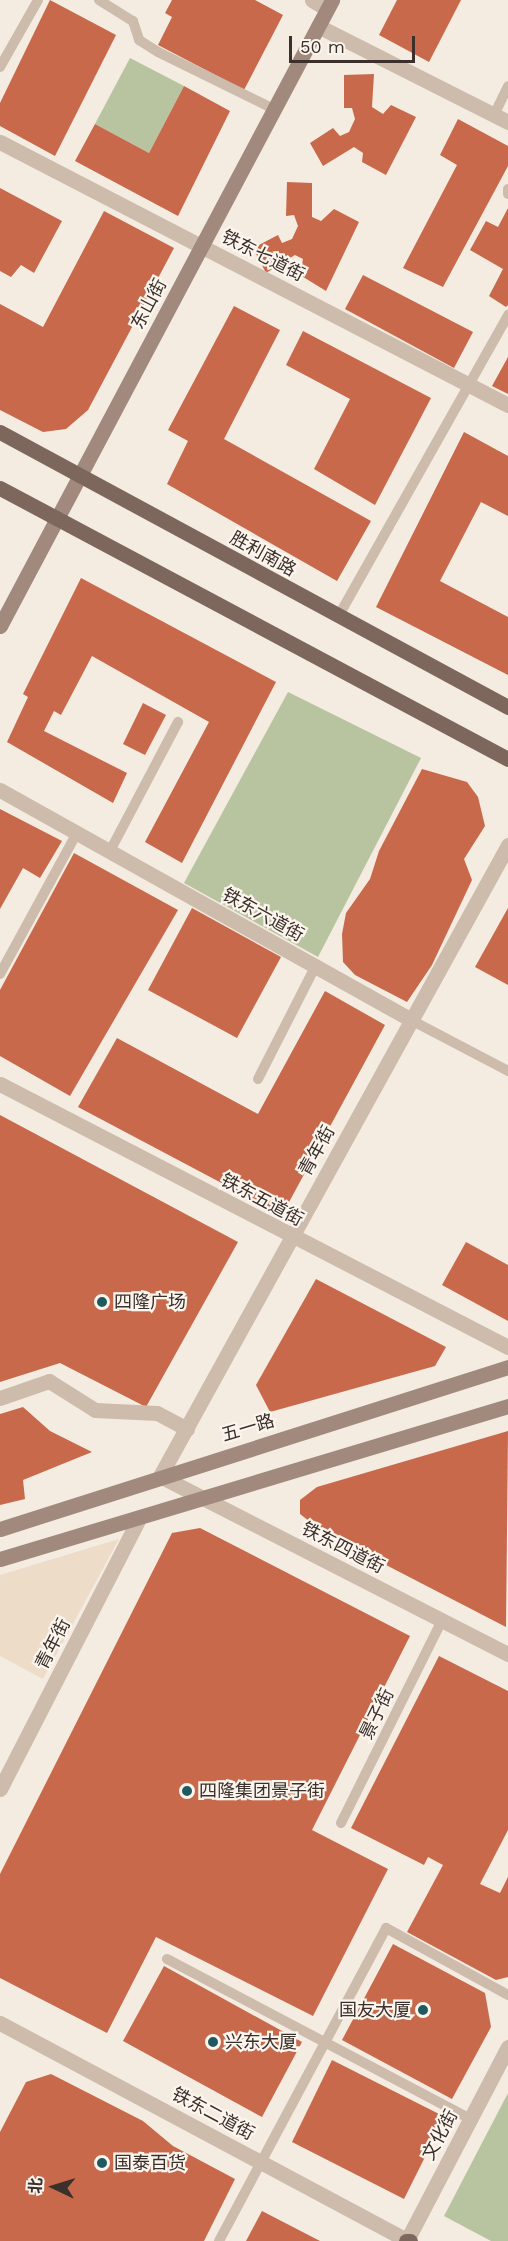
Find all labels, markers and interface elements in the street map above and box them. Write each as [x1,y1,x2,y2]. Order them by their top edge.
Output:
scale bar [292,24,418,62]
text: 50 m [300,36,345,57]
street label: 铁东七道街 [218,226,308,286]
street label: 东山街 [127,275,171,333]
street label: 胜利南路 [226,527,300,581]
street label: 铁东六道街 [218,884,308,946]
street label: 青年街 [294,1122,340,1180]
street label: 铁东五道街 [217,1169,307,1231]
place label: 四隆广场 [114,1291,186,1313]
marker: 四隆广场 [95,1295,109,1309]
street label: 五一路 [219,1410,277,1446]
street label: 铁东四道街 [298,1518,388,1578]
street label: 青年街 [31,1615,75,1673]
street label: 景子街 [355,1685,399,1743]
place label: 四隆集团景子街 [199,1780,325,1802]
marker: 四隆集团景子街 [180,1784,194,1798]
place label: 国友大厦 [339,1999,411,2021]
marker: 国友大厦 [416,2003,430,2017]
place label: 兴东大厦 [225,2031,297,2053]
marker: 兴东大厦 [206,2035,220,2049]
street label: 铁东二道街 [168,2083,258,2145]
street label: 文化街 [418,2106,462,2164]
place label: 国泰百货 [114,2152,186,2174]
marker: 国泰百货 [95,2156,109,2170]
north arrow [24,2157,84,2217]
text: 北 [26,2177,46,2194]

